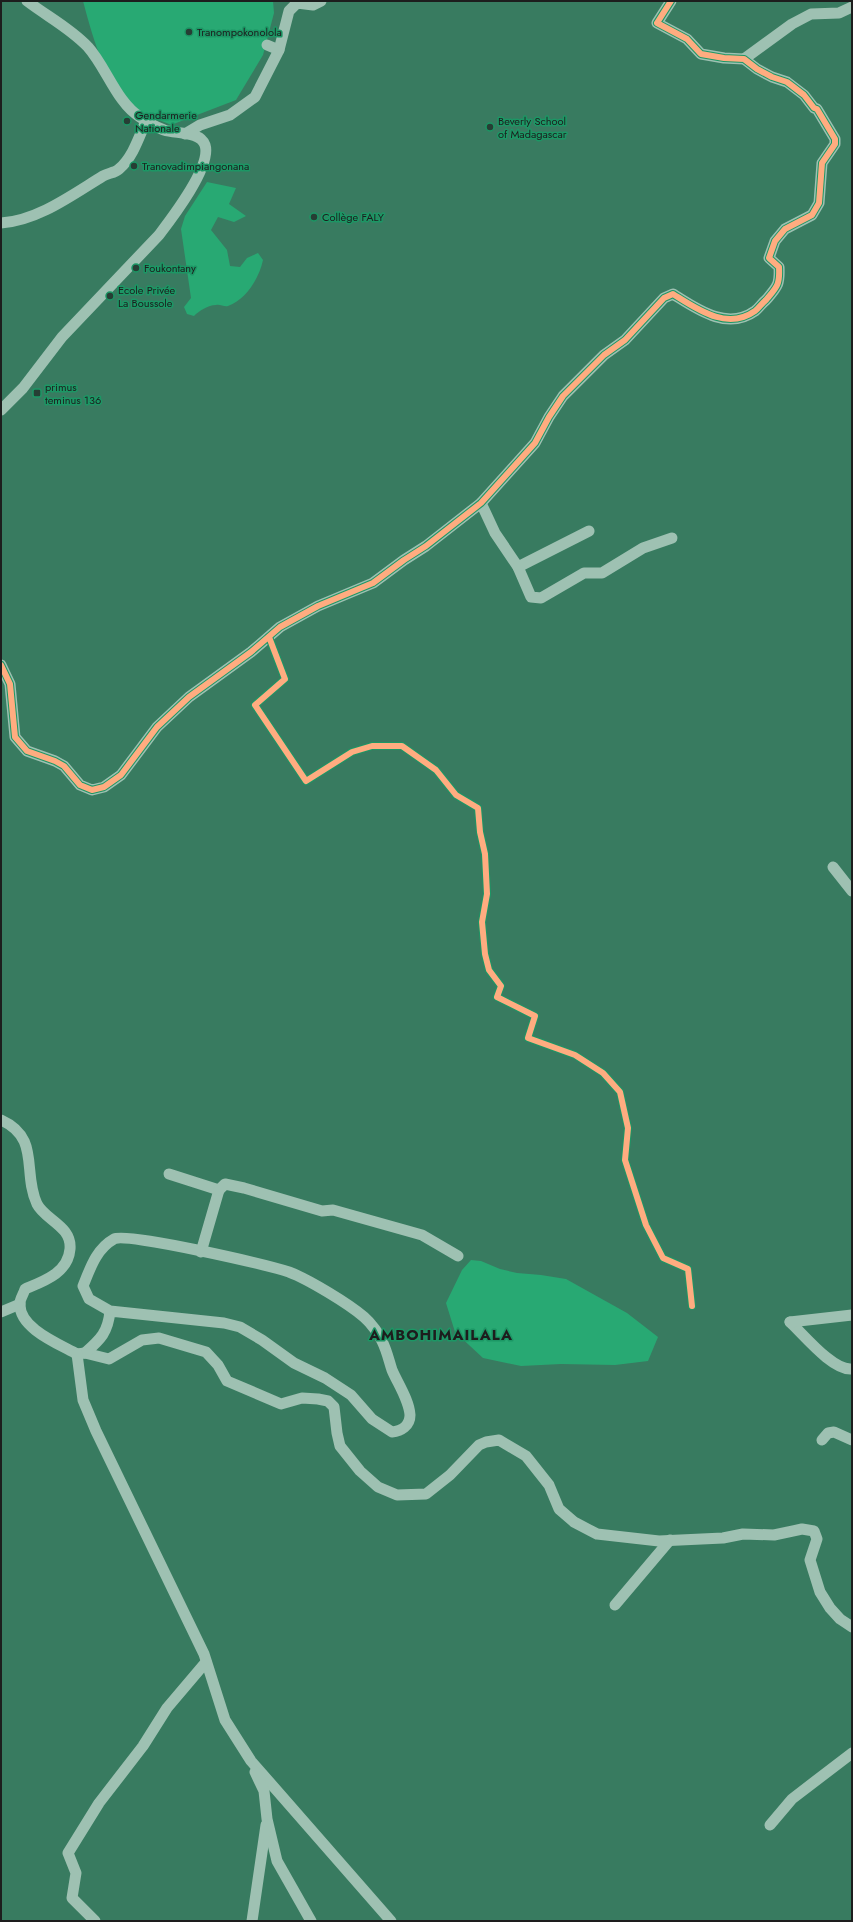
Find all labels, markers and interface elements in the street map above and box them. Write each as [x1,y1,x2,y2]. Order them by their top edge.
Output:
place label: Tranompokonolola [197,24,282,40]
marker: Tranompokonolola [184,27,194,37]
place label: Gendarmerie Nationale [135,107,197,136]
place label: Beverly School of Madagascar [498,113,567,142]
marker: Gendarmerie Nationale [122,116,132,126]
marker: Beverly School of Madagascar [485,122,495,132]
place label: Tranovadimpiangonana [142,158,249,174]
marker: Tranovadimpiangonana [129,161,139,171]
place label: Collège FALY [322,209,385,225]
marker: Collège FALY [309,212,319,222]
place label: Foukontany [144,260,196,276]
marker: Foukontany [131,263,141,273]
place label: Ecole Privée La Boussole [118,282,176,311]
marker: Ecole Privée La Boussole [105,291,115,301]
place label: primus teminus 136 [45,379,101,408]
marker: primus teminus 136 [32,388,42,398]
district label: AMBOHIMAILALA [368,1324,513,1346]

